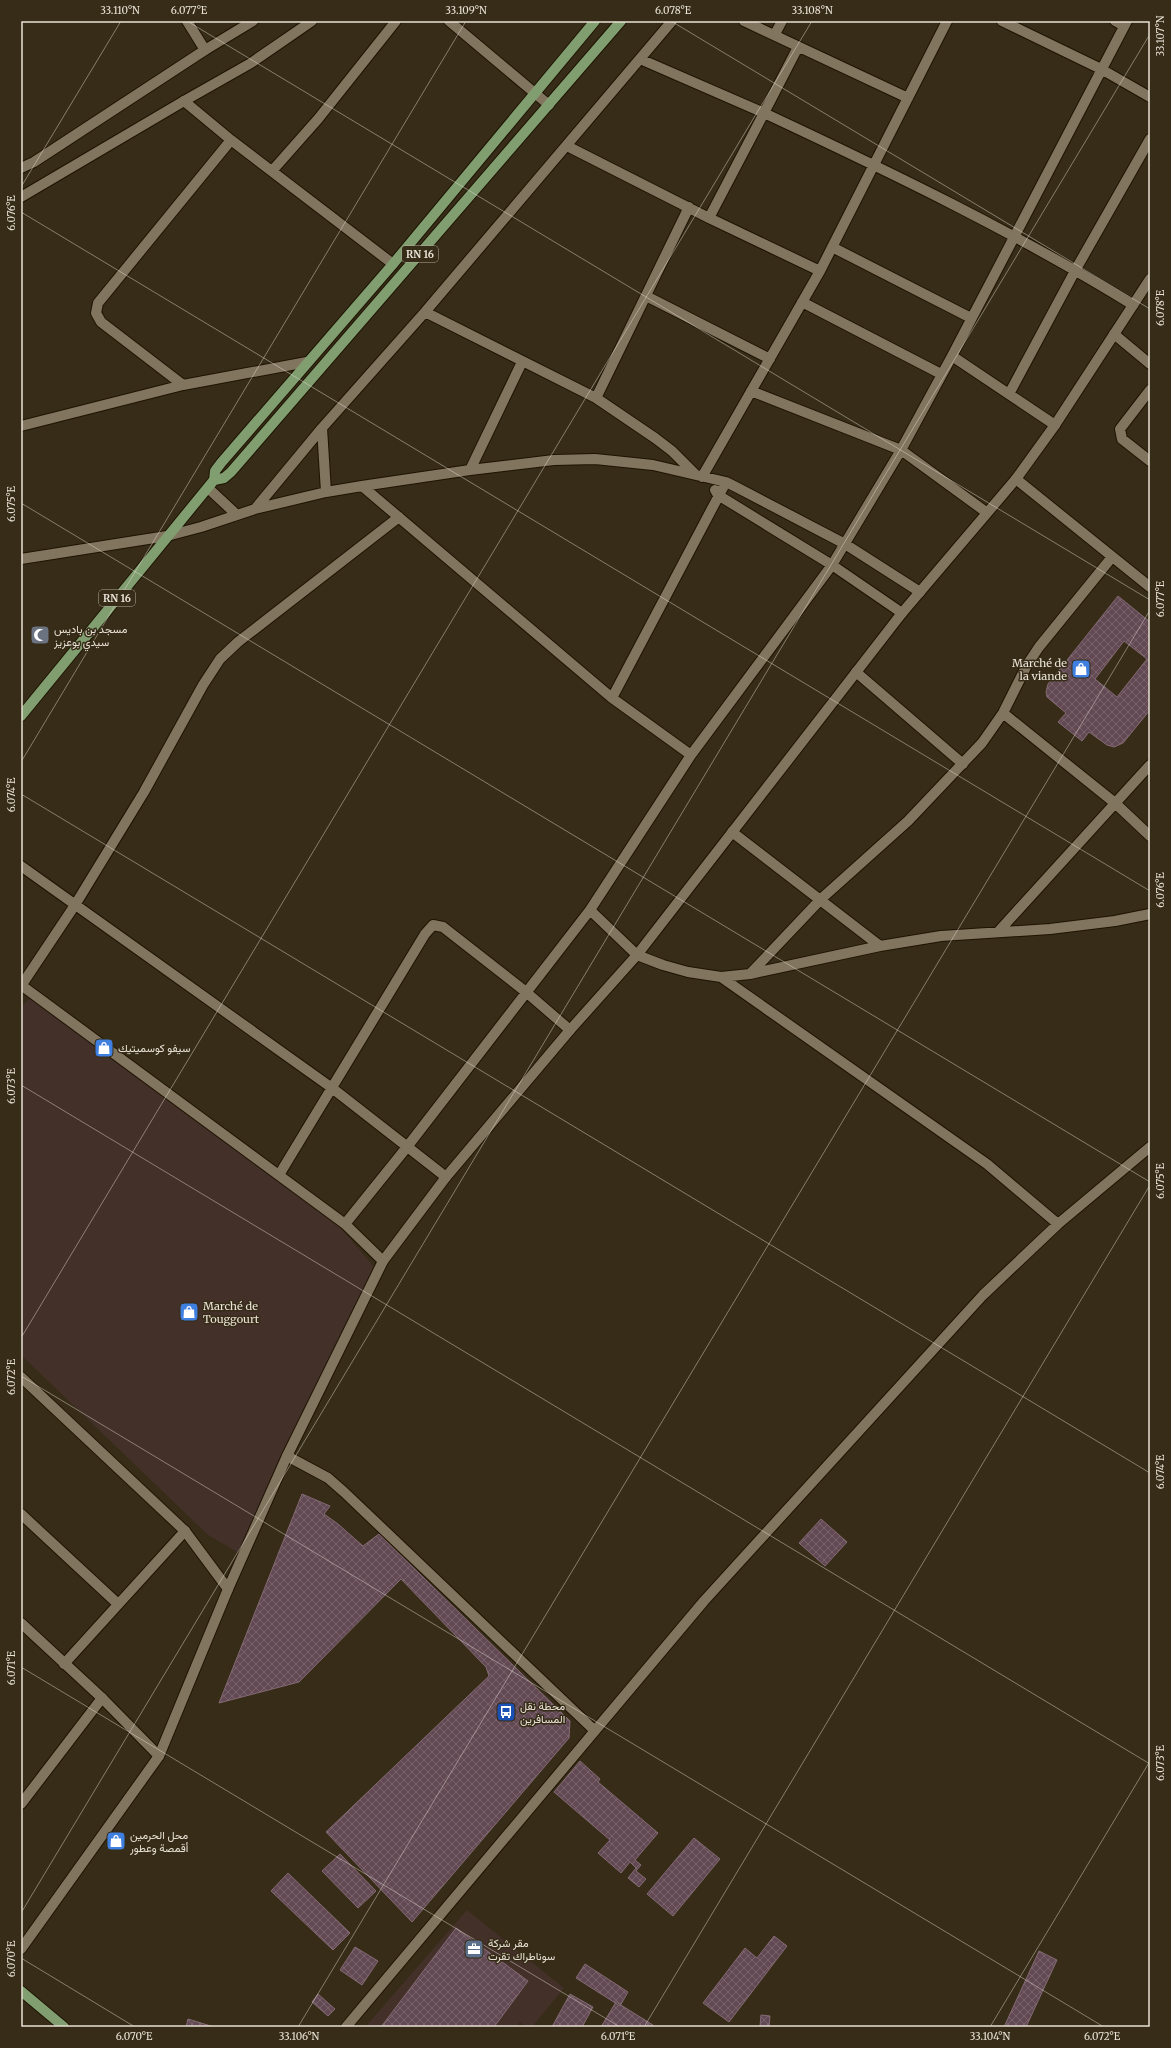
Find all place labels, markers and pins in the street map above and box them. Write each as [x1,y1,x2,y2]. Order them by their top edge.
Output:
place label: مسجد بن باديس سيدي بوعزيز [53,622,127,652]
mosque icon: مسجد بن باديس سيدي بوعزيز [29,624,51,646]
place label: Marché de la viande [1012,656,1067,683]
shop icon: Marché de la viande [1070,658,1092,680]
shop icon: سيفو كوسميتيك [93,1037,115,1059]
place label: سيفو كوسميتيك [118,1041,191,1055]
place label: Marché de Touggourt [203,1299,260,1326]
shop icon: Marché de Touggourt [178,1301,200,1323]
place label: محطة نقل المسافرين [520,1699,565,1726]
bus stop icon: محطة نقل المسافرين [495,1701,517,1723]
place label: محل الحرمين أقمصة وعطور [129,1828,189,1855]
shop icon: محل الحرمين أقمصة وعطور [105,1830,127,1852]
place label: مقر شركة سوناطراك تقرت [488,1936,556,1963]
office icon: مقر شركة سوناطراك تقرت [463,1938,485,1960]

